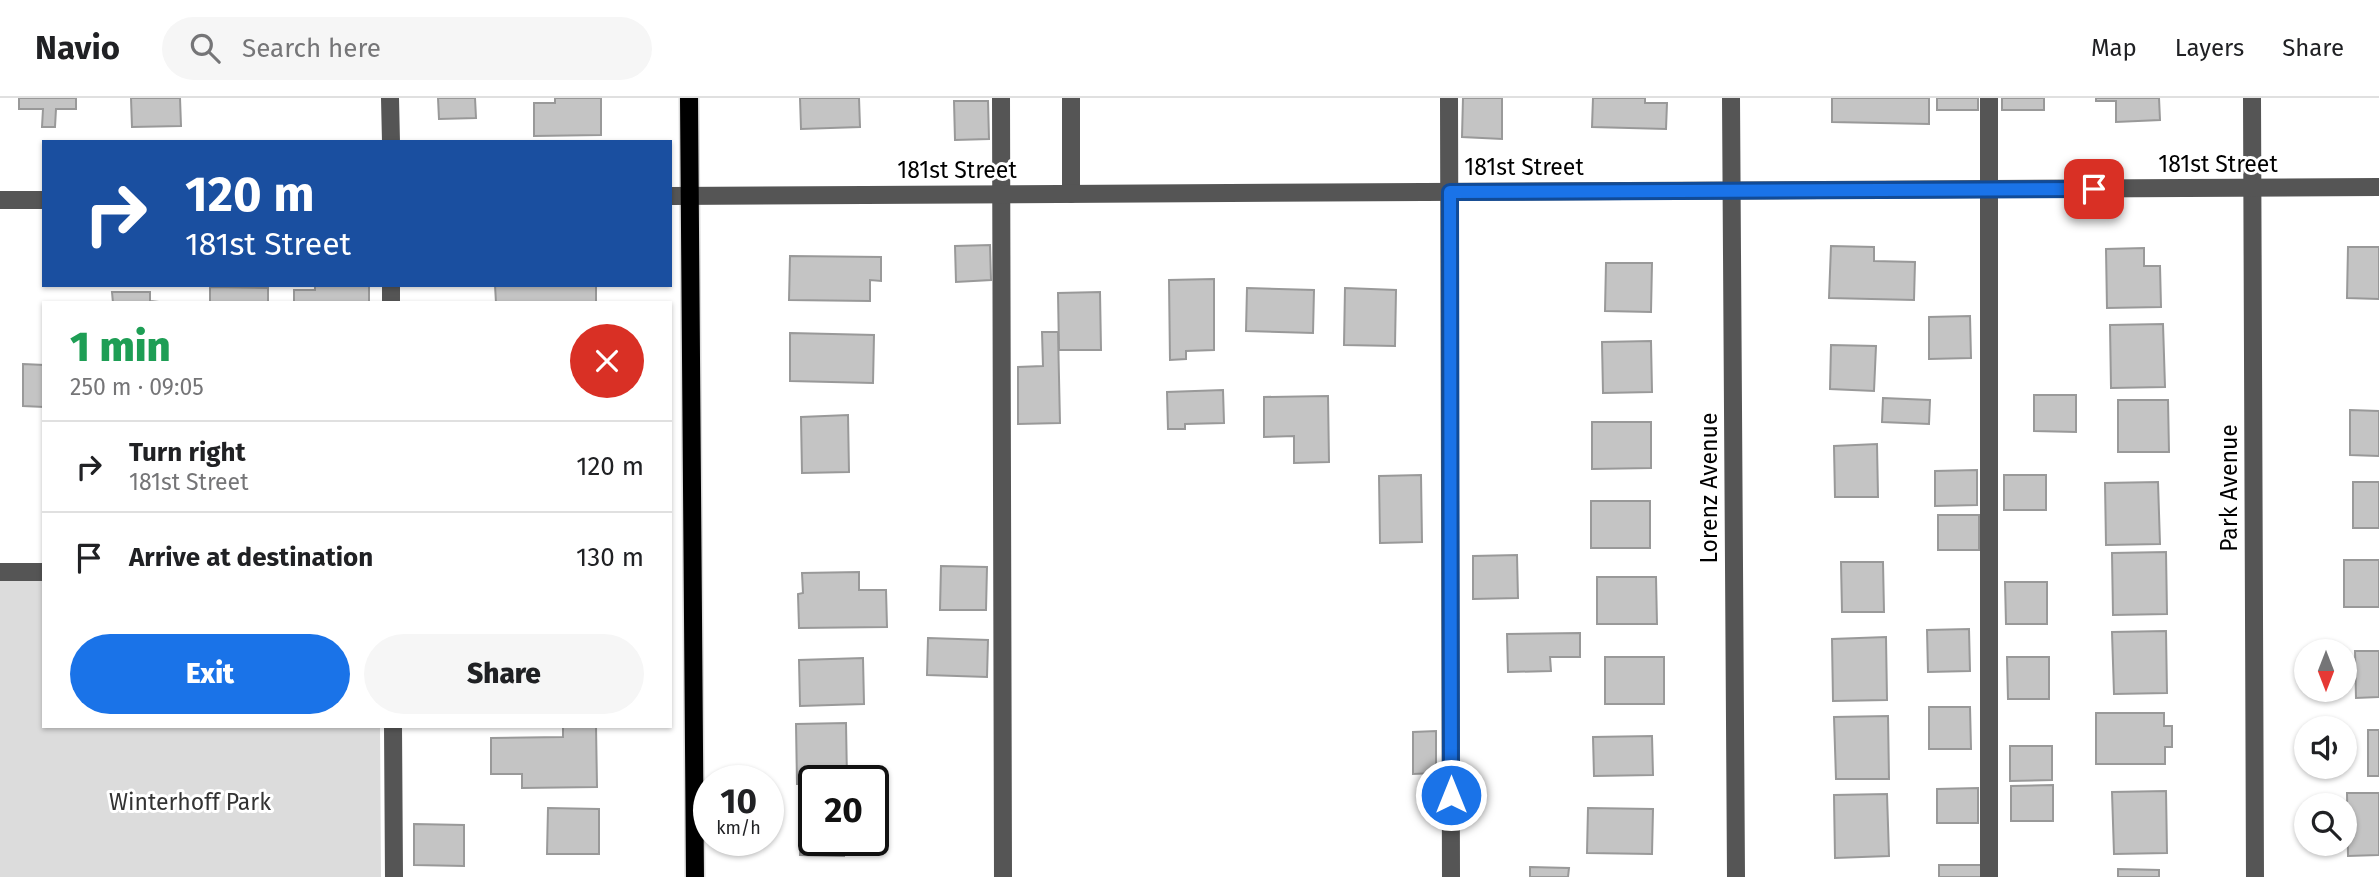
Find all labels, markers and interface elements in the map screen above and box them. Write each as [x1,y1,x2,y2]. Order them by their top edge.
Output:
search box [162,17,652,80]
text: Navio [35,28,120,68]
icon: search [186,29,224,67]
text: Search here [242,33,381,64]
text: Map [2091,34,2137,62]
text: Layers [2175,34,2244,62]
text: Share [2282,34,2344,62]
street label: 181st Street [2158,150,2278,178]
street label: 181st Street [1464,153,1584,181]
street label: 181st Street [897,156,1017,184]
pin [2064,159,2124,219]
text: 120 m [185,165,315,224]
icon: right [70,168,161,259]
icon: arrive [2075,170,2113,208]
text: 181st Street [185,225,351,263]
text: 1 min [70,322,171,372]
button: close [570,324,644,398]
text: 250 m · 09:05 [70,373,204,401]
street label: Lorenz Avenue [1695,413,1723,564]
street label: Park Avenue [2215,424,2243,552]
text: Turn right [129,437,246,468]
icon: right [70,448,108,486]
text: 120 m [576,451,644,482]
text: 181st Street [129,468,248,496]
icon: arrive [70,539,108,577]
text: Arrive at destination [129,542,373,573]
text: 130 m [576,542,644,573]
button: Exit [70,634,350,714]
button: Share [364,634,644,714]
north arrow [2294,639,2357,702]
map controls [2294,639,2357,856]
button: sound [2294,716,2357,779]
position arrow [1414,758,1488,832]
speed limit sign: 20 [798,765,889,856]
text: 10 [720,780,757,822]
park label: Winterhoff Park [109,788,271,816]
button: search [2294,793,2357,856]
text: km/h [716,817,761,839]

